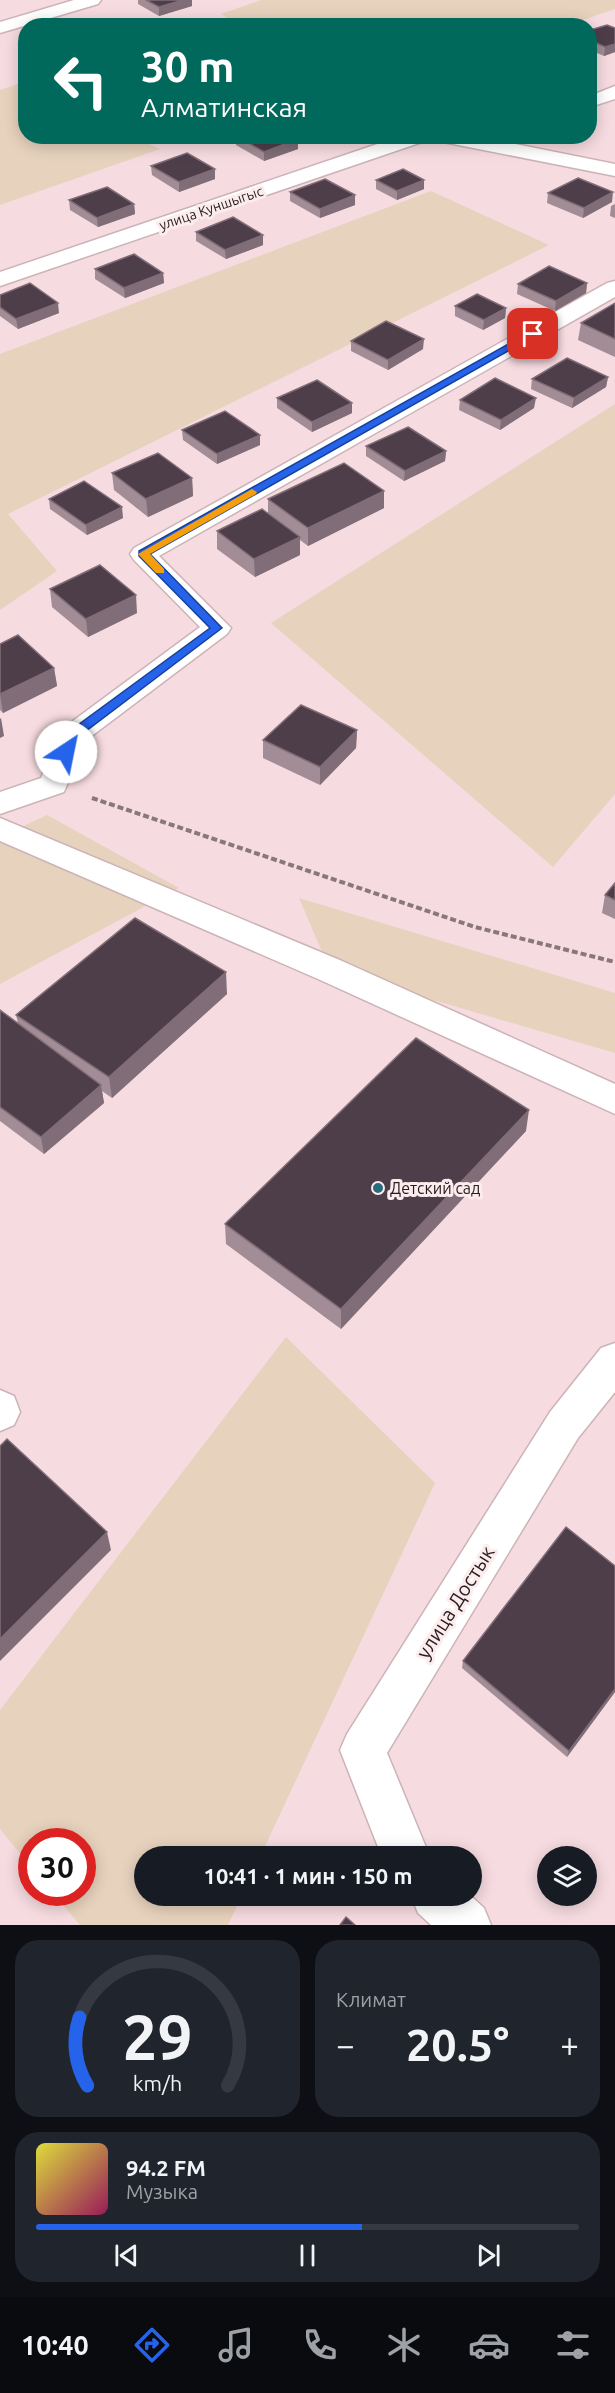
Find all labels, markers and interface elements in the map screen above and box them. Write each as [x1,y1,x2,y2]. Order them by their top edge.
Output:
icon: left [42,42,120,120]
text: 30 m [141,43,235,90]
text: Алматинская [141,92,307,122]
street label: улица Куншыгыс [157,183,265,233]
pin [507,308,558,359]
icon: arrive [516,317,549,350]
position arrow [34,720,98,784]
place label: Детский сад [390,1179,480,1197]
marker: Детский сад [371,1181,385,1195]
street label: улица Достык [411,1541,499,1663]
speed limit sign: 30 [18,1828,96,1906]
map controls [537,1846,597,1906]
button: layers [537,1846,597,1906]
text: 10:41 · 1 мин · 150 m [204,1863,412,1888]
text: Климат [336,1988,406,2011]
text: 29 [122,2002,193,2072]
text: 20.5° [406,2019,509,2070]
text: − [336,2026,355,2063]
text: + [560,2026,579,2063]
text: km/h [133,2071,182,2095]
text: 94.2 FM [126,2155,206,2180]
text: Музыка [126,2180,198,2203]
icon: previous [110,2239,143,2272]
icon: pause [291,2239,324,2272]
icon: next [472,2239,505,2272]
icon: directions [131,2324,173,2366]
icon: music [215,2324,257,2366]
icon: phone [299,2324,341,2366]
icon: climate [383,2324,425,2366]
icon: car [468,2324,510,2366]
icon: filters [552,2324,594,2366]
text: 10:40 [21,2330,89,2360]

